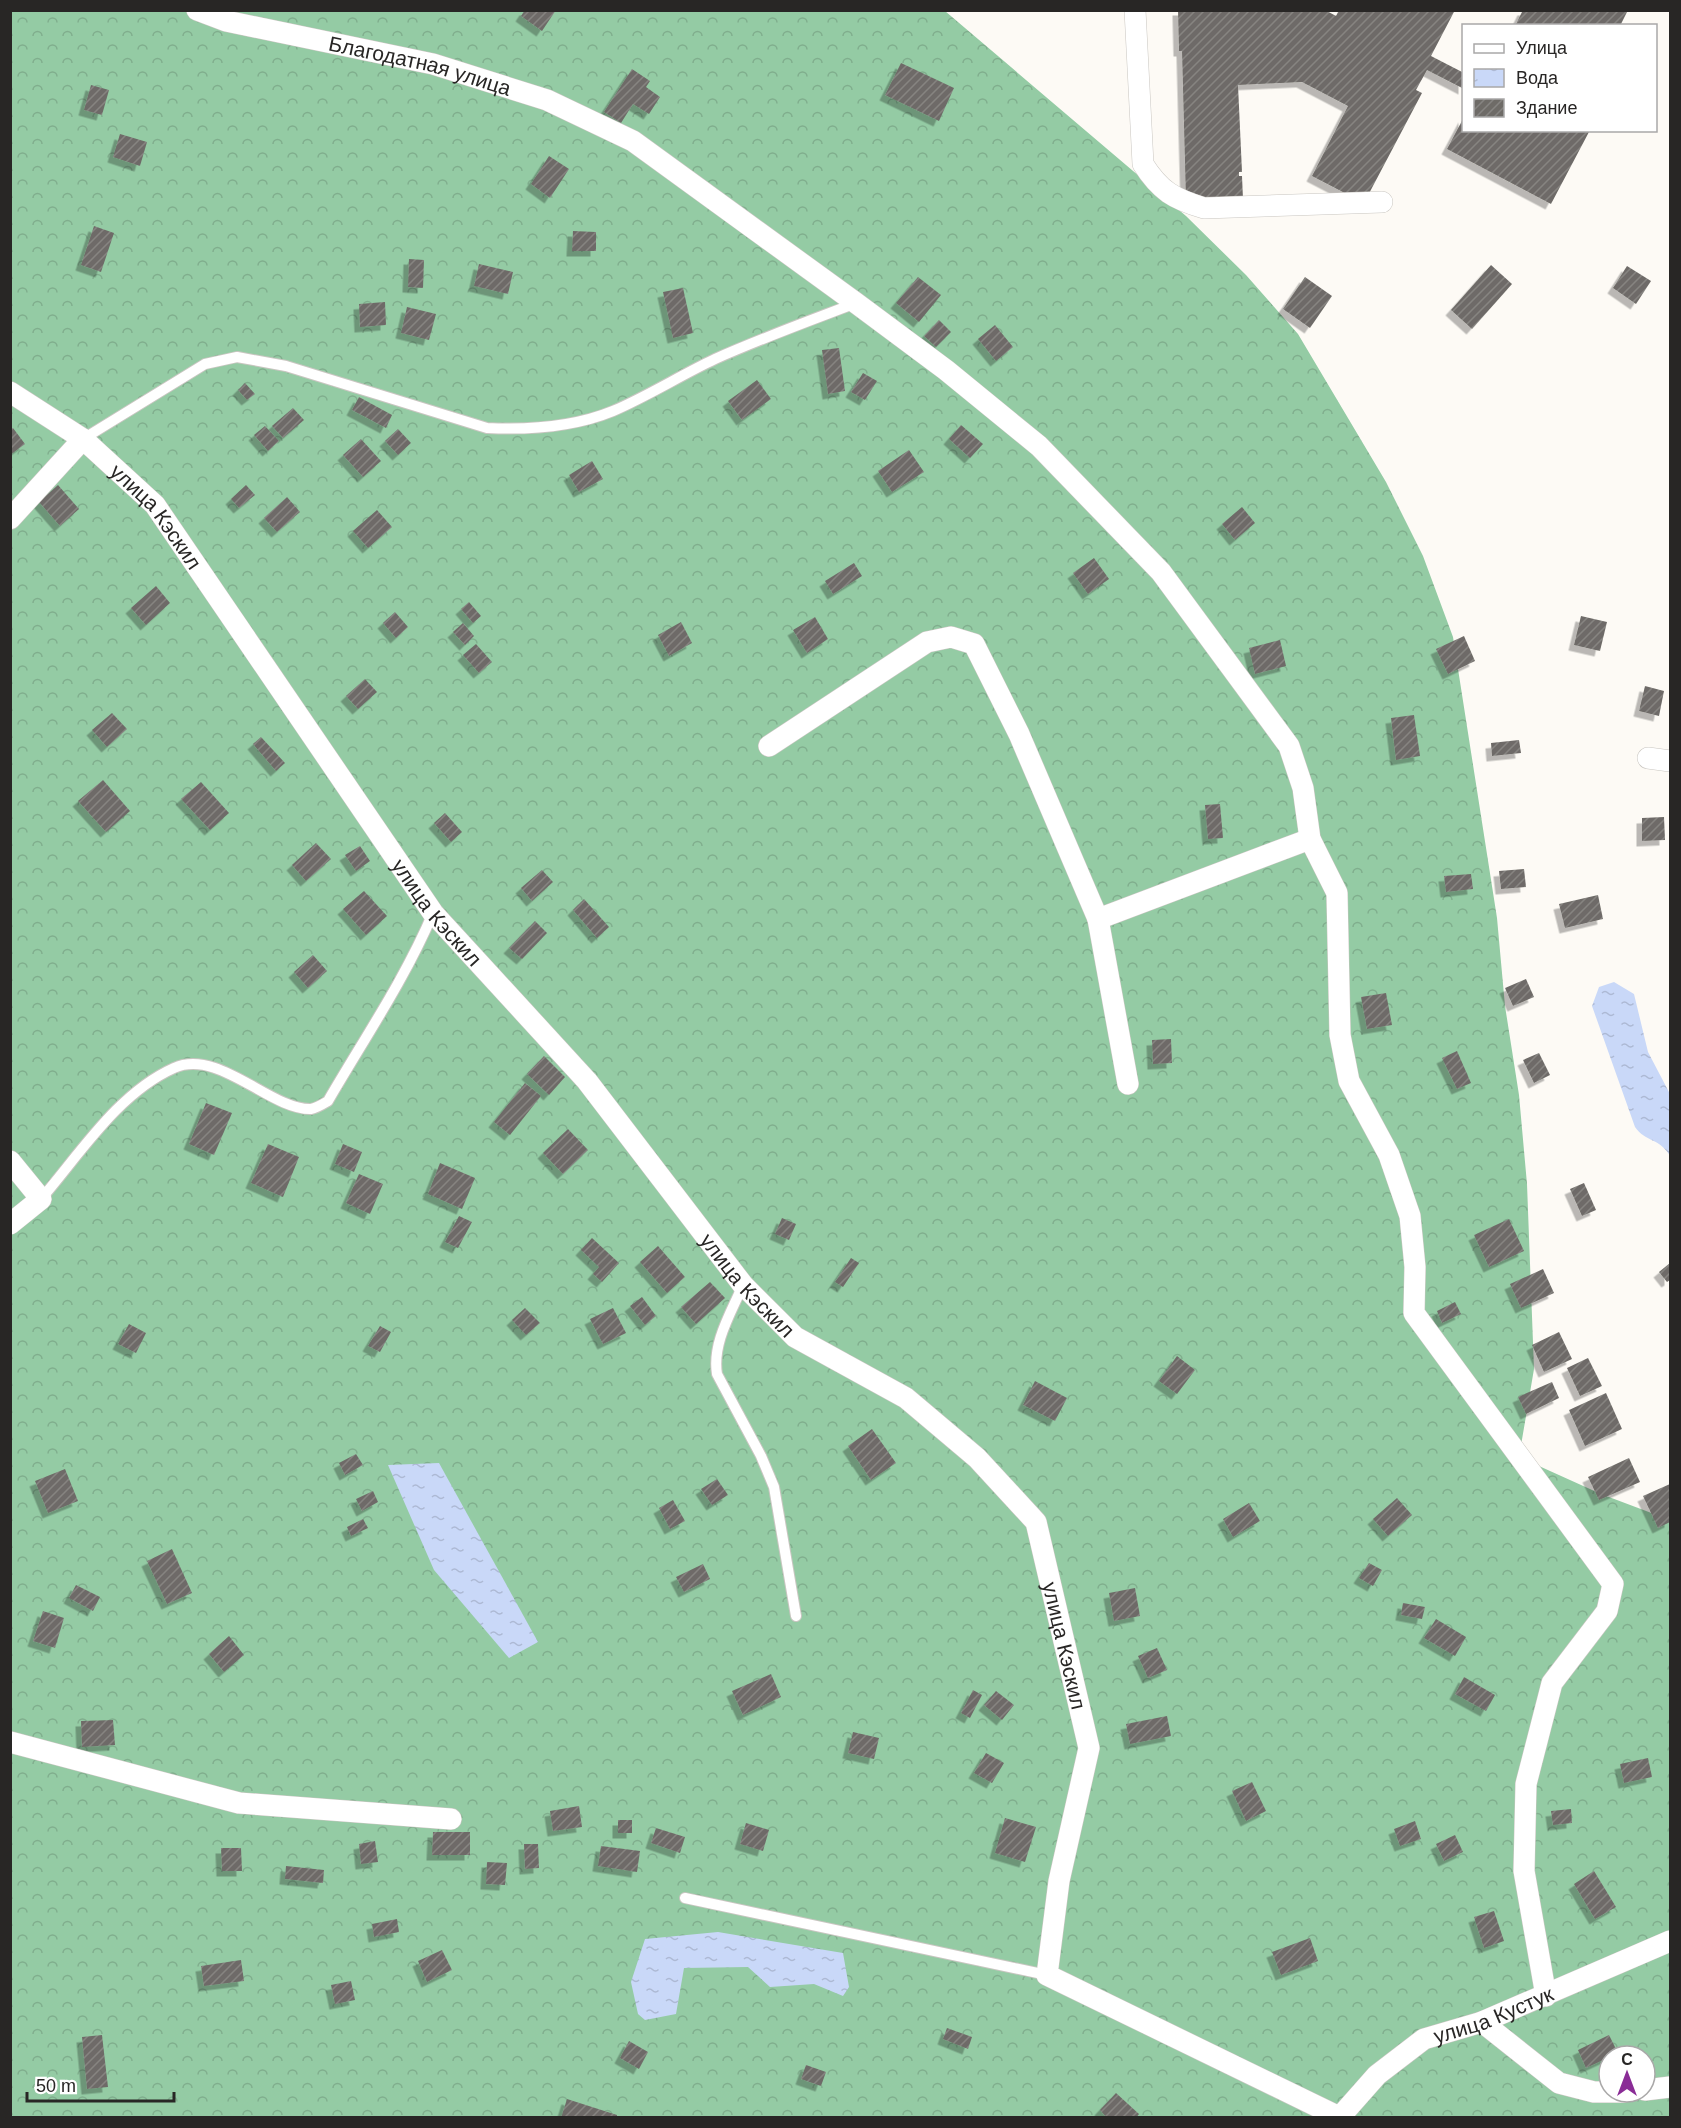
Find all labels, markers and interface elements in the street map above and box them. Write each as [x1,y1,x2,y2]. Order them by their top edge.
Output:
legend [1462,24,1657,132]
street label: Благодатная улица [327,31,514,100]
text: Улица [1516,38,1568,58]
text: Вода [1516,68,1559,88]
text: Здание [1516,98,1577,118]
street label: улица Кэскил [106,459,207,573]
street label: улица Кэскил [388,854,487,970]
street label: улица Кэскил [696,1229,799,1341]
street label: улица Кэскил [1039,1580,1091,1712]
street label: улица Кустук [1431,1981,1557,2047]
north arrow [1597,2044,1657,2104]
text: С [1621,2051,1633,2068]
scale bar [27,2065,174,2103]
text: 50 m [36,2076,76,2096]

